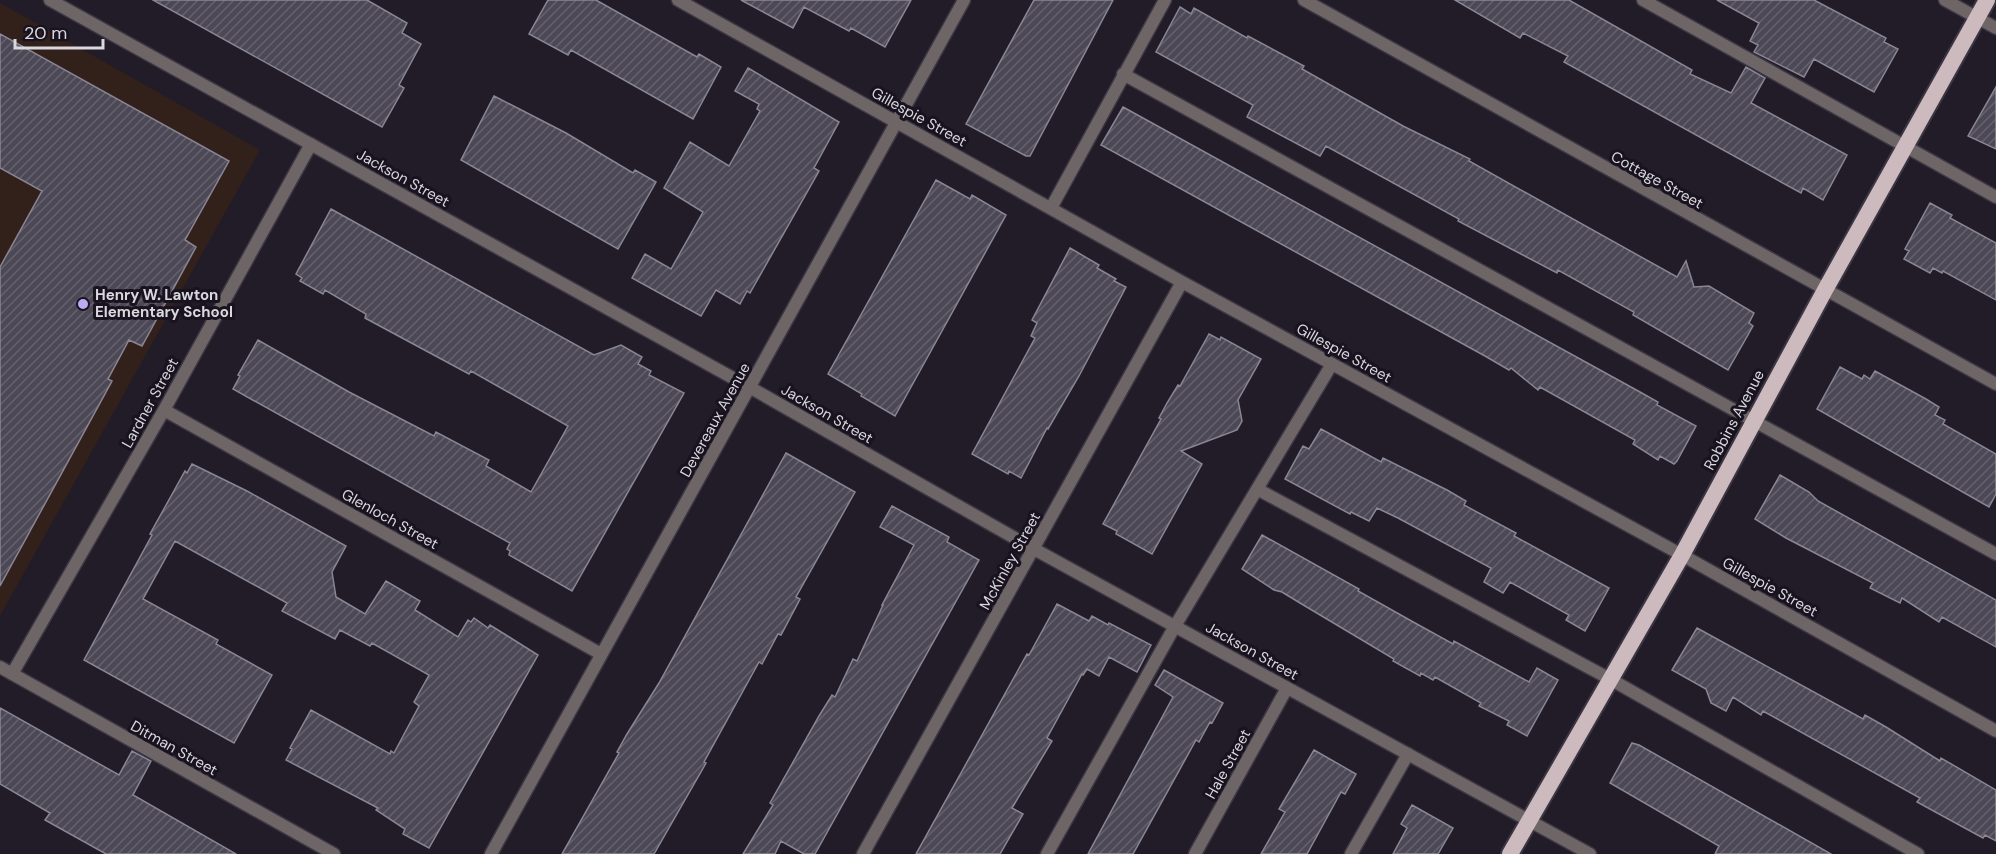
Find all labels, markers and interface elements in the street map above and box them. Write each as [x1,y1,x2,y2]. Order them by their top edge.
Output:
scale bar [15,12,104,50]
text: 20 m [24,21,67,45]
street label: Gillespie Street [868,83,970,151]
street label: Jackson Street [353,144,453,212]
street label: Cottage Street [1607,146,1707,214]
place label: Henry W. Lawton Elementary School [95,285,233,322]
marker: Henry W. Lawton Elementary School [76,297,90,311]
street label: Gillespie Street [1293,319,1395,387]
street label: Lardner Street [117,354,183,452]
street label: Devereaux Avenue [675,359,755,481]
street label: Robbins Avenue [1699,366,1769,474]
street label: Jackson Street [777,380,877,448]
street label: Glenloch Street [338,484,442,554]
street label: McKinley Street [975,509,1045,613]
street label: Gillespie Street [1719,553,1821,621]
street label: Jackson Street [1202,617,1302,685]
street label: Ditman Street [127,716,221,780]
street label: Hale Street [1201,725,1255,802]

